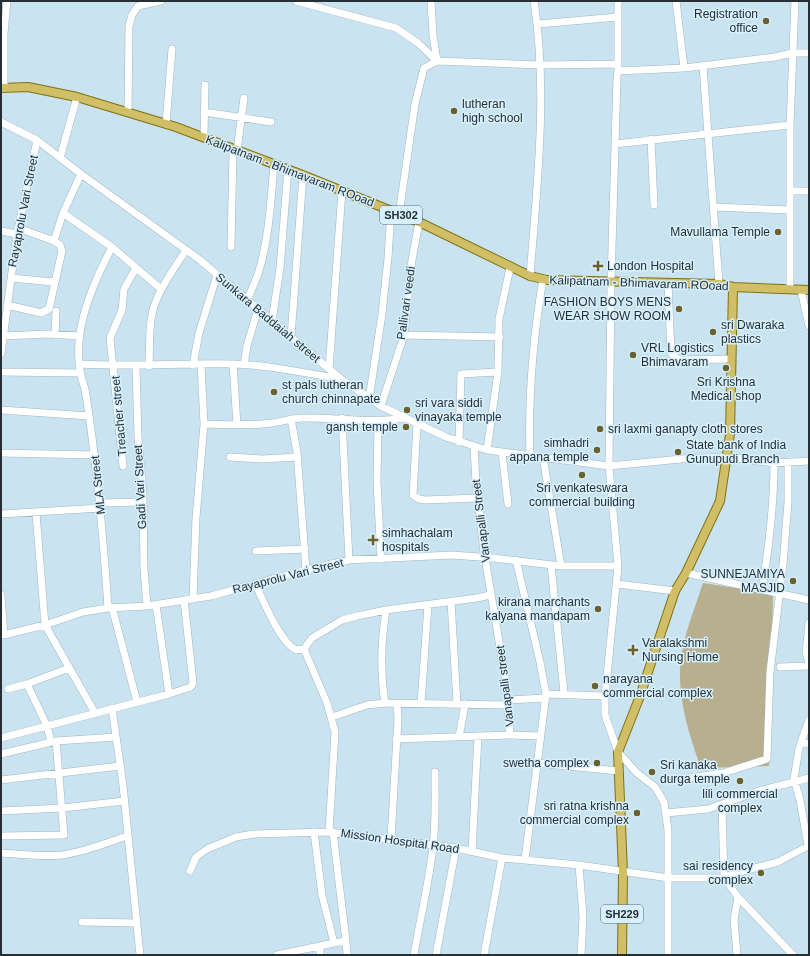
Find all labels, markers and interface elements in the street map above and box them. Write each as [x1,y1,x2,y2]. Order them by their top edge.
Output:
place label: Registration office [694,7,758,35]
marker: Registration office [761,16,771,26]
place label: lutheran high school [462,97,523,125]
marker: lutheran high school [449,106,459,116]
street label: Kalipatnam - Bhimavaram ROoad [204,132,376,210]
street label: Rayaprolu Vari Street [5,153,41,268]
road number: SH302 [380,206,422,224]
place label: Mavullama Temple [670,225,770,239]
marker: Mavullama Temple [773,227,783,237]
place label: London Hospital [607,259,694,273]
marker: London Hospital [592,260,604,272]
street label: Pallivari veedi [394,265,418,341]
street label: Sunkara Baddaiah street [213,270,324,366]
street label: Kalipatnam - Bhimavaram ROoad [549,273,729,293]
place label: FASHION BOYS MENS WEAR SHOW ROOM [544,295,671,323]
marker: FASHION BOYS MENS WEAR SHOW ROOM [674,304,684,314]
place label: sri Dwaraka plastics [721,318,785,346]
marker: sri Dwaraka plastics [708,327,718,337]
place label: VRL Logistics Bhimavaram [641,341,714,369]
marker: VRL Logistics Bhimavaram [628,350,638,360]
marker: Sri Krishna Medical shop [721,363,731,373]
street label: Treacher street [108,374,129,457]
place label: Sri Krishna Medical shop [691,375,762,403]
place label: st pals lutheran church chinnapate [282,378,380,406]
marker: st pals lutheran church chinnapate [269,387,279,397]
place label: sri vara siddi vinayaka temple [415,396,502,424]
marker: sri vara siddi vinayaka temple [402,405,412,415]
place label: gansh temple [326,420,398,434]
marker: gansh temple [401,422,411,432]
place label: sri laxmi ganapty cloth stores [608,422,763,436]
marker: sri laxmi ganapty cloth stores [595,424,605,434]
place label: simhadri appana temple [510,436,589,464]
place label: State bank of India Gunupudi Branch [686,438,786,466]
street label: Gadi Vari Street [131,444,149,530]
marker: simhadri appana temple [592,445,602,455]
marker: State bank of India Gunupudi Branch [673,447,683,457]
street label: MLA Street [88,454,108,515]
marker: Sri venkateswara commercial building [577,470,587,480]
street label: Vanapalli Street [469,478,493,563]
place label: Sri venkateswara commercial building [529,481,635,509]
place label: simhachalam hospitals [382,526,453,554]
marker: simhachalam hospitals [367,534,379,546]
street label: Rayaprolu Vari Street [231,555,346,597]
place label: SUNNEJAMIYA MASJID [701,567,785,595]
marker: SUNNEJAMIYA MASJID [788,576,798,586]
place label: kirana marchants kalyana mandapam [485,595,590,623]
marker: kirana marchants kalyana mandapam [593,604,603,614]
place label: Varalakshmi Nursing Home [642,636,719,664]
street label: Vanapalli street [493,644,517,727]
marker: Varalakshmi Nursing Home [627,644,639,656]
place label: narayana commercial complex [603,672,712,700]
marker: narayana commercial complex [590,681,600,691]
place label: swetha complex [503,756,589,770]
marker: swetha complex [592,758,602,768]
place label: Sri kanaka durga temple [660,758,730,786]
marker: Sri kanaka durga temple [647,767,657,777]
marker: lili commercial complex [735,776,745,786]
place label: lili commercial complex [702,787,778,815]
place label: sri ratna krishna commercial complex [520,799,629,827]
marker: sri ratna krishna commercial complex [632,808,642,818]
street label: Mission Hospital Road [340,826,460,856]
place label: sai residency complex [683,859,753,887]
marker: sai residency complex [756,868,766,878]
road number: SH229 [601,905,643,923]

